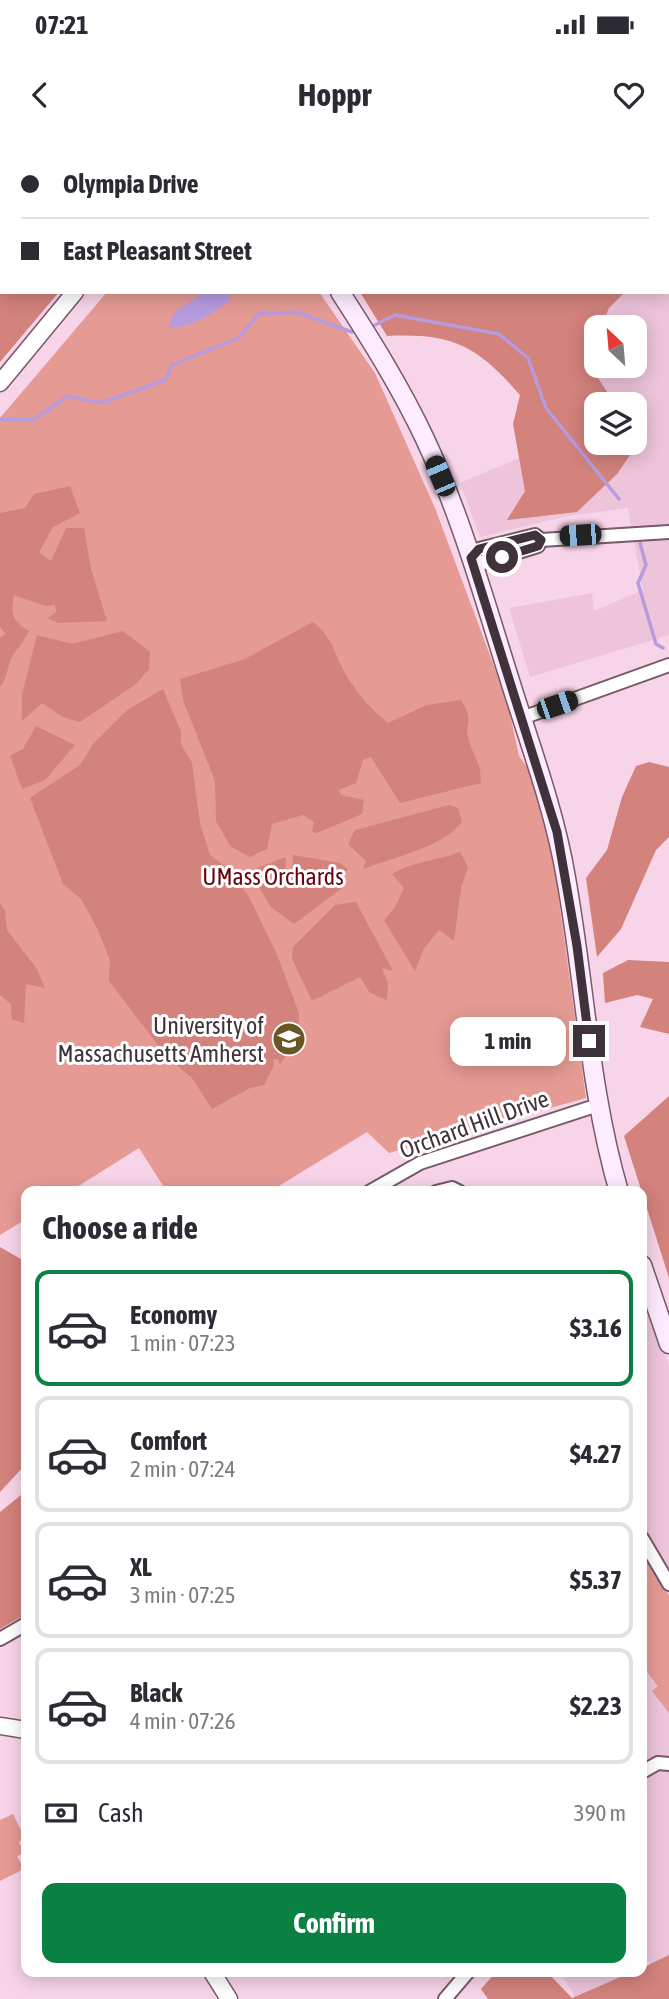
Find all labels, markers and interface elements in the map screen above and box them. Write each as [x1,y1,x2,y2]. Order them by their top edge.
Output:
text: 07:21 [35,10,89,40]
icon: back [21,76,59,114]
text: Hoppr [298,76,371,113]
icon: heart [610,76,648,114]
text: Olympia Drive [63,169,199,199]
text: East Pleasant Street [63,236,252,266]
north arrow [584,315,648,378]
map controls [584,315,647,455]
button: layers [584,392,647,455]
car [423,453,458,499]
car [559,523,602,547]
route start [486,541,518,573]
car [534,688,581,722]
park label: UMass Orchards [202,863,344,890]
place label: University of Massachusetts Amherst [58,1012,264,1067]
callout: 1 min [449,1016,564,1066]
school or university icon: University of Massachusetts Amherst [270,1020,308,1058]
route end [573,1025,605,1057]
text: 1 min [485,1028,531,1054]
street label: Orchard Hill Drive [396,1085,552,1163]
text: Choose a ride [42,1209,198,1246]
icon: car [46,1297,109,1360]
text: Economy [130,1300,217,1330]
text: $3.16 [570,1313,622,1343]
text: 1 min · 07:23 [130,1330,236,1356]
icon: car [46,1423,109,1486]
text: Comfort [130,1426,207,1456]
text: $4.27 [570,1439,622,1469]
text: 2 min · 07:24 [130,1456,236,1482]
icon: car [46,1549,109,1612]
text: XL [130,1552,152,1582]
text: $5.37 [570,1565,622,1595]
text: 3 min · 07:25 [130,1582,236,1608]
icon: car [46,1675,109,1738]
text: Black [130,1678,182,1708]
text: $2.23 [570,1691,622,1721]
text: 4 min · 07:26 [130,1708,236,1734]
icon: cash [42,1794,80,1832]
text: Cash [98,1798,144,1828]
text: 390 m [574,1800,626,1826]
button: Confirm [42,1883,626,1963]

